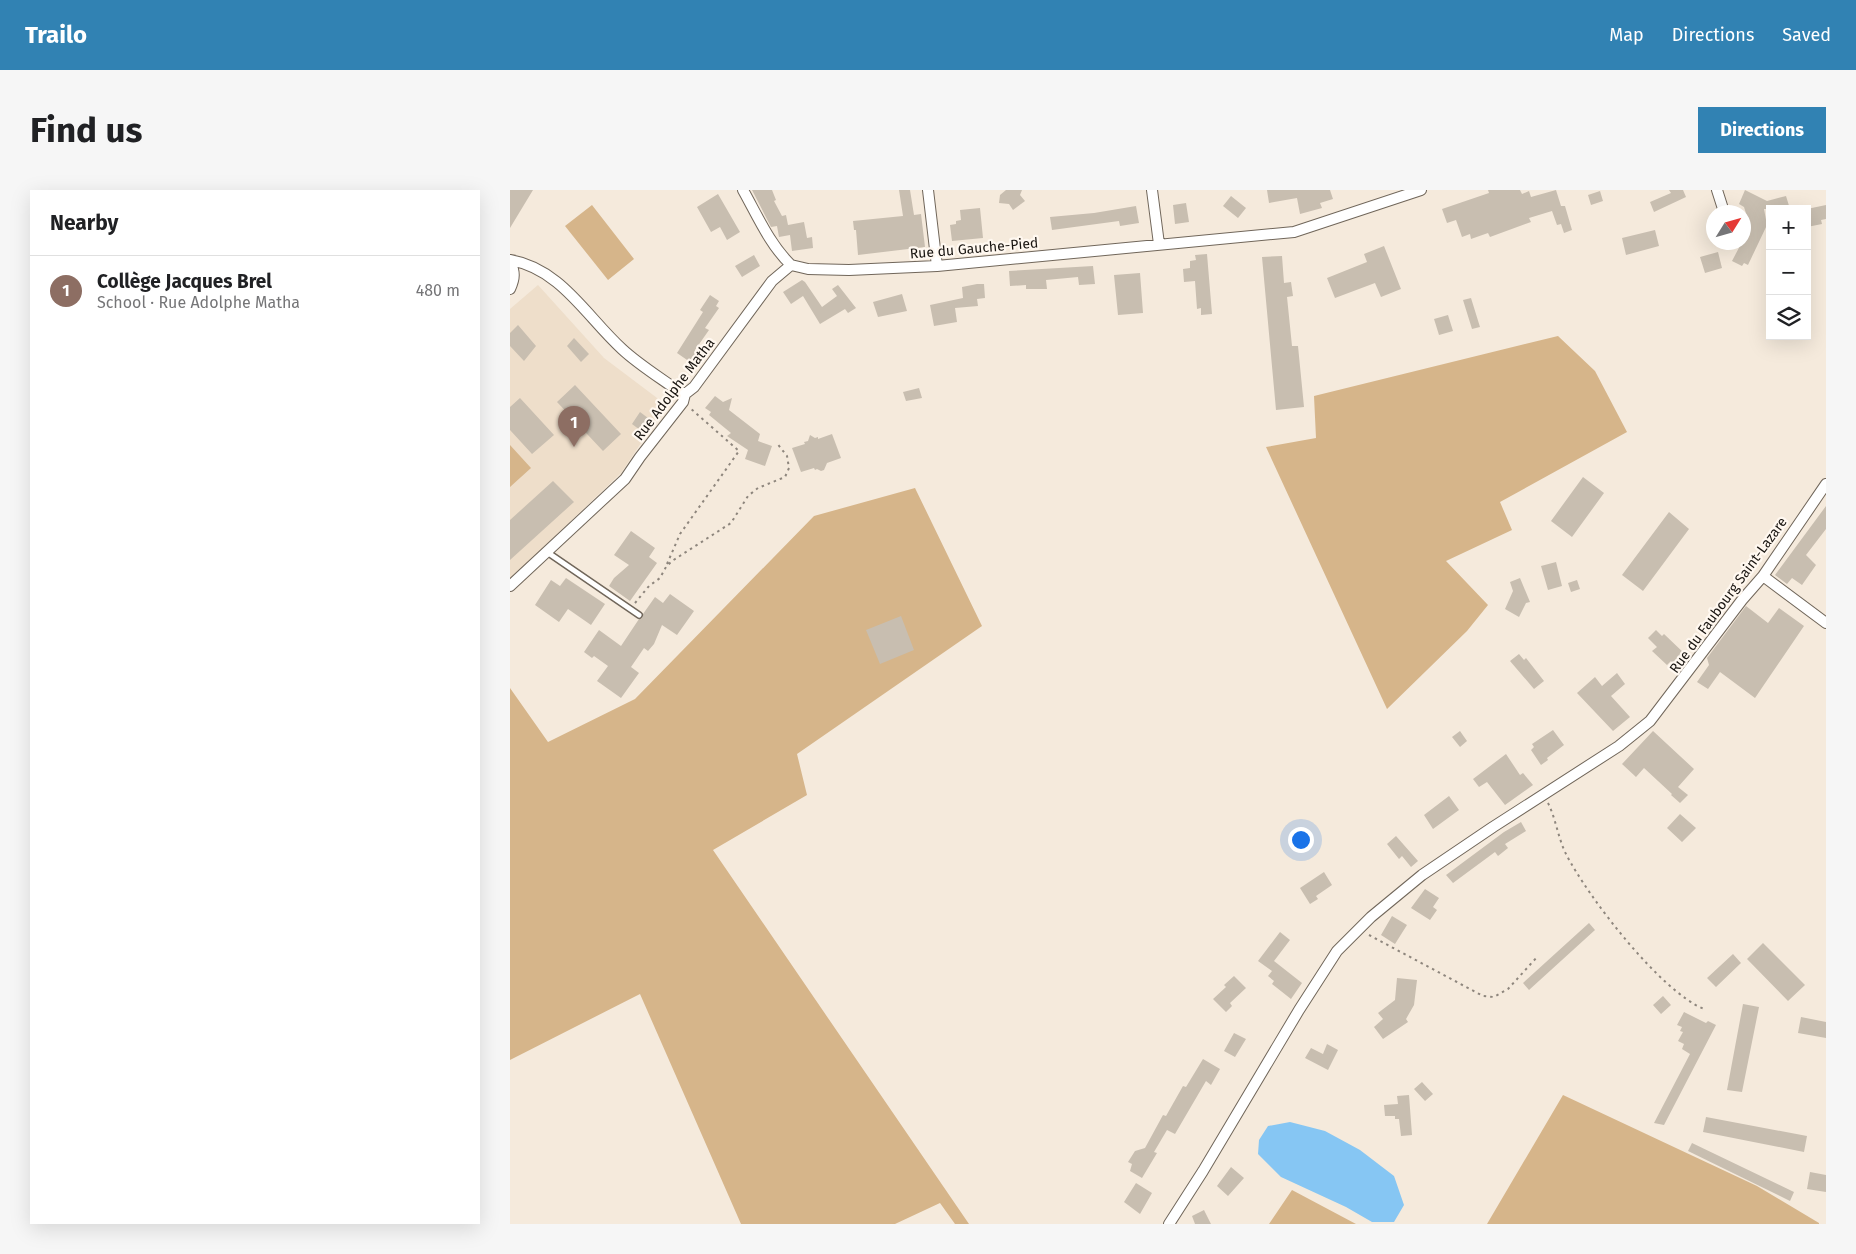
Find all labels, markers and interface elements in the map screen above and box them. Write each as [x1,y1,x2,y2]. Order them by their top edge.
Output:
text: Trailo [25,21,87,49]
text: Map [1609,24,1644,46]
text: Directions [1672,24,1754,46]
text: Saved [1782,24,1831,46]
button: Directions [1698,107,1826,153]
text: Find us [30,109,142,151]
north arrow [1706,205,1751,250]
map controls [1766,205,1811,340]
button: + [1766,205,1811,250]
text: Nearby [50,210,118,236]
street label: Rue du Gauche-Pied [909,234,1039,263]
button: − [1766,250,1811,295]
text: Collège Jacques Brel [97,270,272,293]
text: 1 [62,281,70,300]
text: 480 m [416,281,460,300]
text: School · Rue Adolphe Matha [97,293,300,312]
button: layers [1766,295,1811,340]
street label: Rue Adolphe Matha [630,335,718,444]
pin: 1 [558,406,590,447]
street label: Rue du Faubourg Saint-Lazare [1666,514,1791,677]
your location [1288,827,1314,853]

